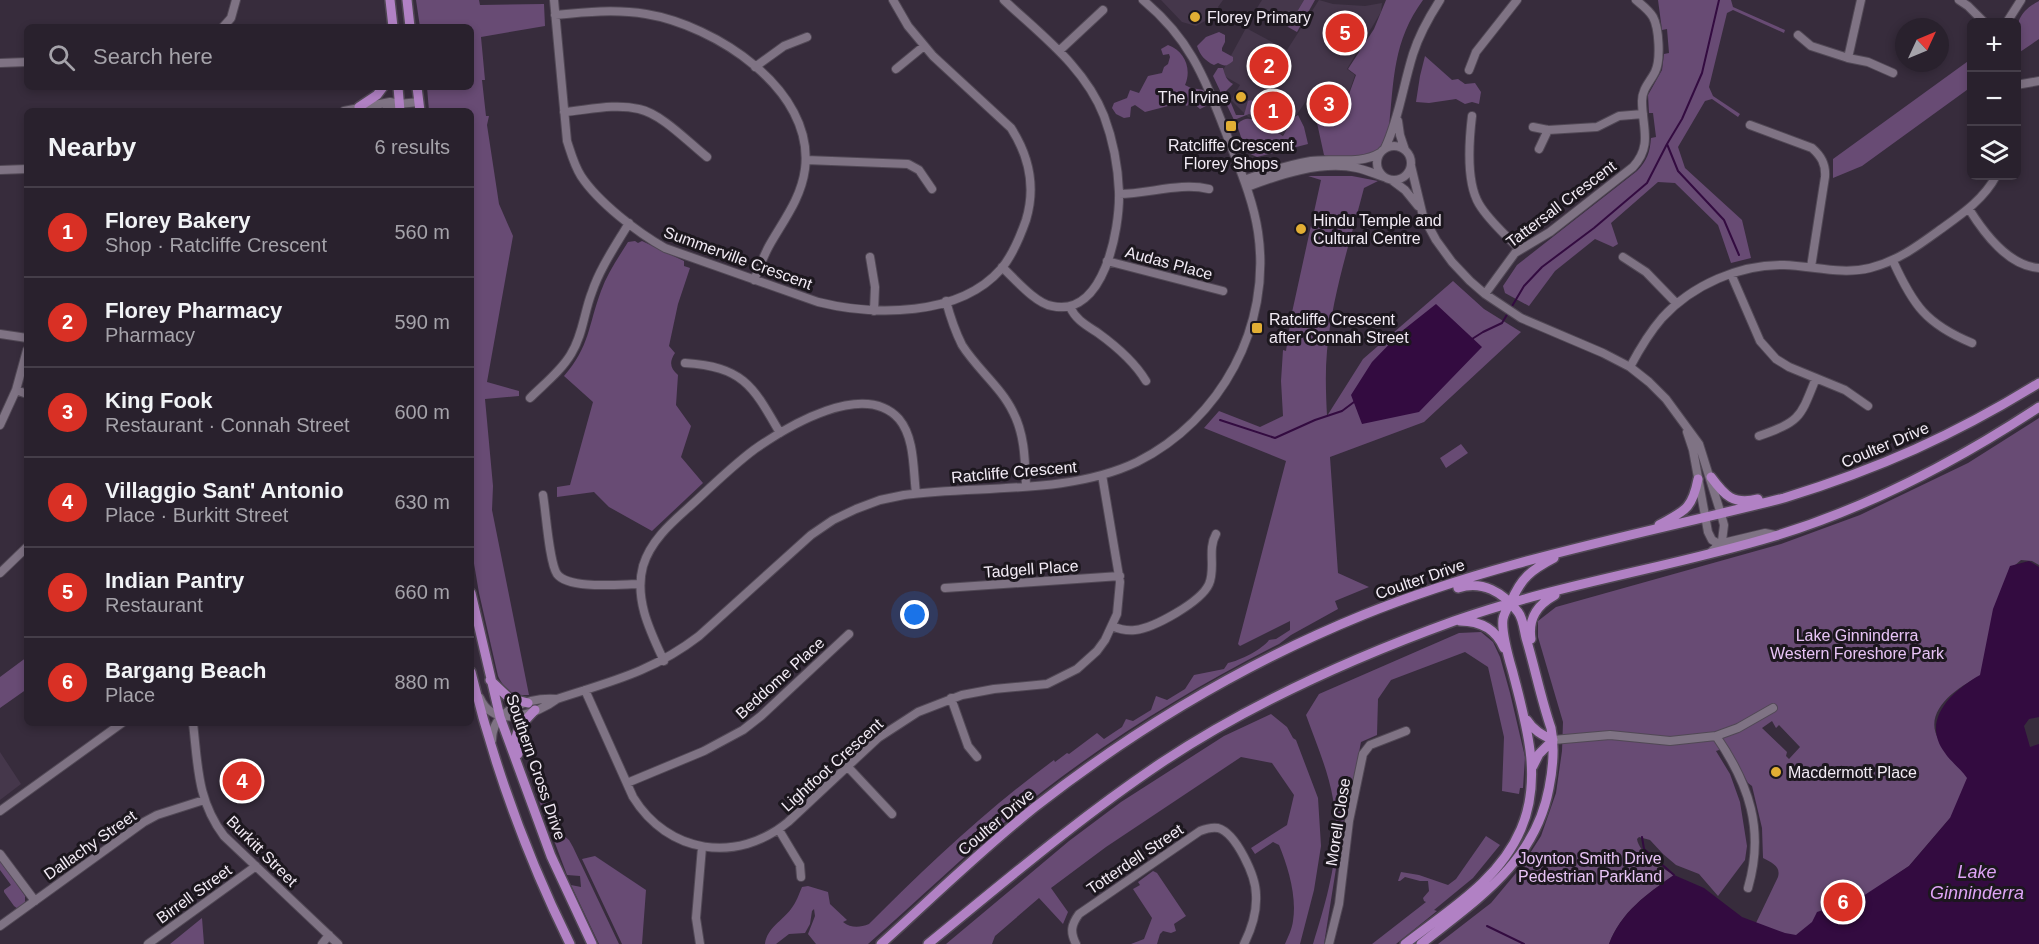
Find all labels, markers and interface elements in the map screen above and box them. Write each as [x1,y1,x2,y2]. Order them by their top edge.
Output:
place label: Florey Primary [1207,9,1311,26]
marker: Florey Primary [1188,10,1202,24]
pin: 5 [1326,10,1364,56]
north arrow [1895,18,1949,72]
map controls [1967,18,2021,180]
button: + [1967,18,2021,72]
search box [24,24,474,90]
icon: search [45,41,78,74]
text: Search here [93,44,213,69]
pin: 2 [1250,44,1288,88]
button: − [1967,72,2021,126]
pin: 3 [1310,82,1348,126]
pin: 1 [1254,88,1292,134]
place label: The Irvine [1158,89,1229,106]
marker: The Irvine [1234,90,1248,104]
marker: Ratcliffe Crescent Florey Shops [1224,119,1238,133]
button: layers [1967,126,2021,180]
text: Nearby [48,132,136,162]
text: 6 results [374,136,450,158]
place label: Ratcliffe Crescent Florey Shops [1168,137,1295,172]
street label: Tattersall Crescent [1503,157,1619,251]
text: Florey Bakery [105,208,251,233]
place label: Hindu Temple and Cultural Centre [1313,212,1442,247]
text: 1 [62,221,73,243]
text: 560 m [394,221,450,243]
marker: Hindu Temple and Cultural Centre [1294,222,1308,236]
street label: Summerville Crescent [662,223,815,293]
text: Shop · Ratcliffe Crescent [105,234,327,256]
street label: Audas Place [1123,243,1215,283]
text: Florey Pharmacy [105,298,282,323]
text: 2 [62,311,73,333]
text: 590 m [394,311,450,333]
place label: Ratcliffe Crescent after Connah Street [1269,311,1409,346]
marker: Ratcliffe Crescent after Connah Street [1250,321,1264,335]
text: Pharmacy [105,324,195,346]
text: King Fook [105,388,213,413]
text: 3 [62,401,73,423]
text: 600 m [394,401,450,423]
text: Restaurant · Connah Street [105,414,350,436]
street label: Coulter Drive [1839,419,1931,471]
street label: Ratcliffe Crescent [951,458,1078,486]
text: Villaggio Sant' Antonio [105,478,344,503]
text: 4 [62,491,73,513]
text: 630 m [394,491,450,513]
text: Place · Burkitt Street [105,504,288,526]
street label: Coulter Drive [1373,556,1467,602]
street label: Tadgell Place [983,557,1079,581]
text: Indian Pantry [105,568,244,593]
text: 5 [62,581,73,603]
text: 660 m [394,581,450,603]
text: Restaurant [105,594,203,616]
your location [900,600,929,629]
park label: Lake Ginninderra Western Foreshore Park [1770,627,1945,662]
street label: Beddome Place [732,634,828,722]
text: Bargang Beach [105,658,266,683]
text: 6 [62,671,73,693]
text: 880 m [394,671,450,693]
text: Place [105,684,155,706]
street label: Southern Cross Drive [503,692,569,842]
street label: Lightfoot Crescent [778,715,886,815]
pin: 4 [222,758,262,804]
place label: Macdermott Place [1788,764,1917,781]
marker: Macdermott Place [1769,765,1783,779]
street label: Morell Close [1323,777,1353,867]
street label: Coulter Drive [955,785,1037,859]
street label: Dallachy Street [41,807,140,883]
street label: Burkitt Street [223,812,301,890]
street label: Totterdell Street [1084,820,1187,897]
park label: Joynton Smith Drive Pedestrian Parkland [1518,850,1662,885]
street label: Birrell Street [153,861,235,927]
water label: Lake Ginninderra [1930,862,2024,903]
pin: 6 [1824,880,1862,924]

